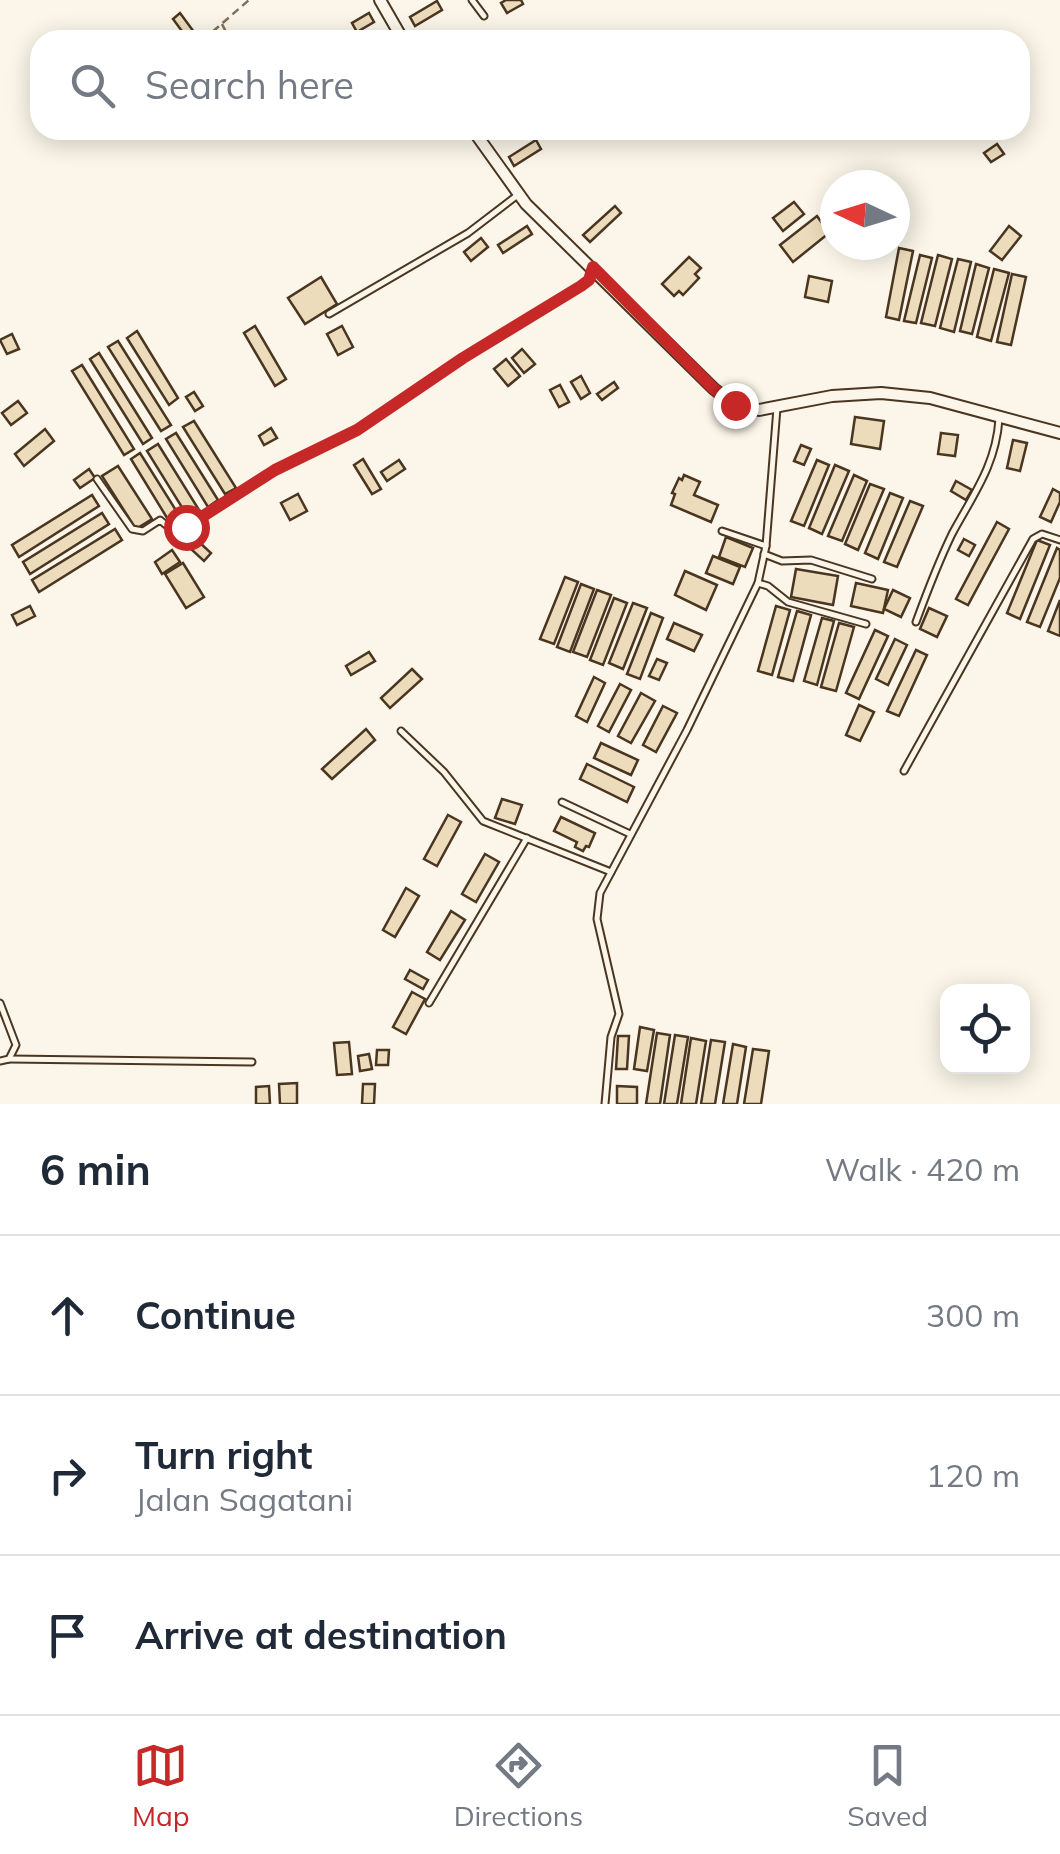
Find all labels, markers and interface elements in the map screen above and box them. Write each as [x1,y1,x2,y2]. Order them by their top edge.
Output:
search box [30,30,1030,140]
icon: search [65,58,120,113]
text: Search here [145,61,354,109]
north arrow [820,170,910,260]
route end [713,383,759,429]
route start [164,505,210,551]
map controls [940,984,1030,1074]
button: locate [940,984,1030,1074]
text: 6 min [40,1143,151,1196]
text: Walk · 420 m [825,1149,1020,1189]
icon: ahead [40,1288,95,1343]
text: Continue [135,1291,296,1339]
text: 300 m [926,1295,1020,1335]
text: Turn right [135,1431,312,1479]
icon: right [40,1448,95,1503]
text: 120 m [926,1455,1020,1495]
text: Jalan Sagatani [135,1479,353,1519]
icon: arrive [40,1608,95,1663]
text: Arrive at destination [135,1611,507,1659]
tab: Map [132,1738,190,1833]
tab: Directions [454,1738,583,1833]
tab: Saved [847,1738,928,1833]

